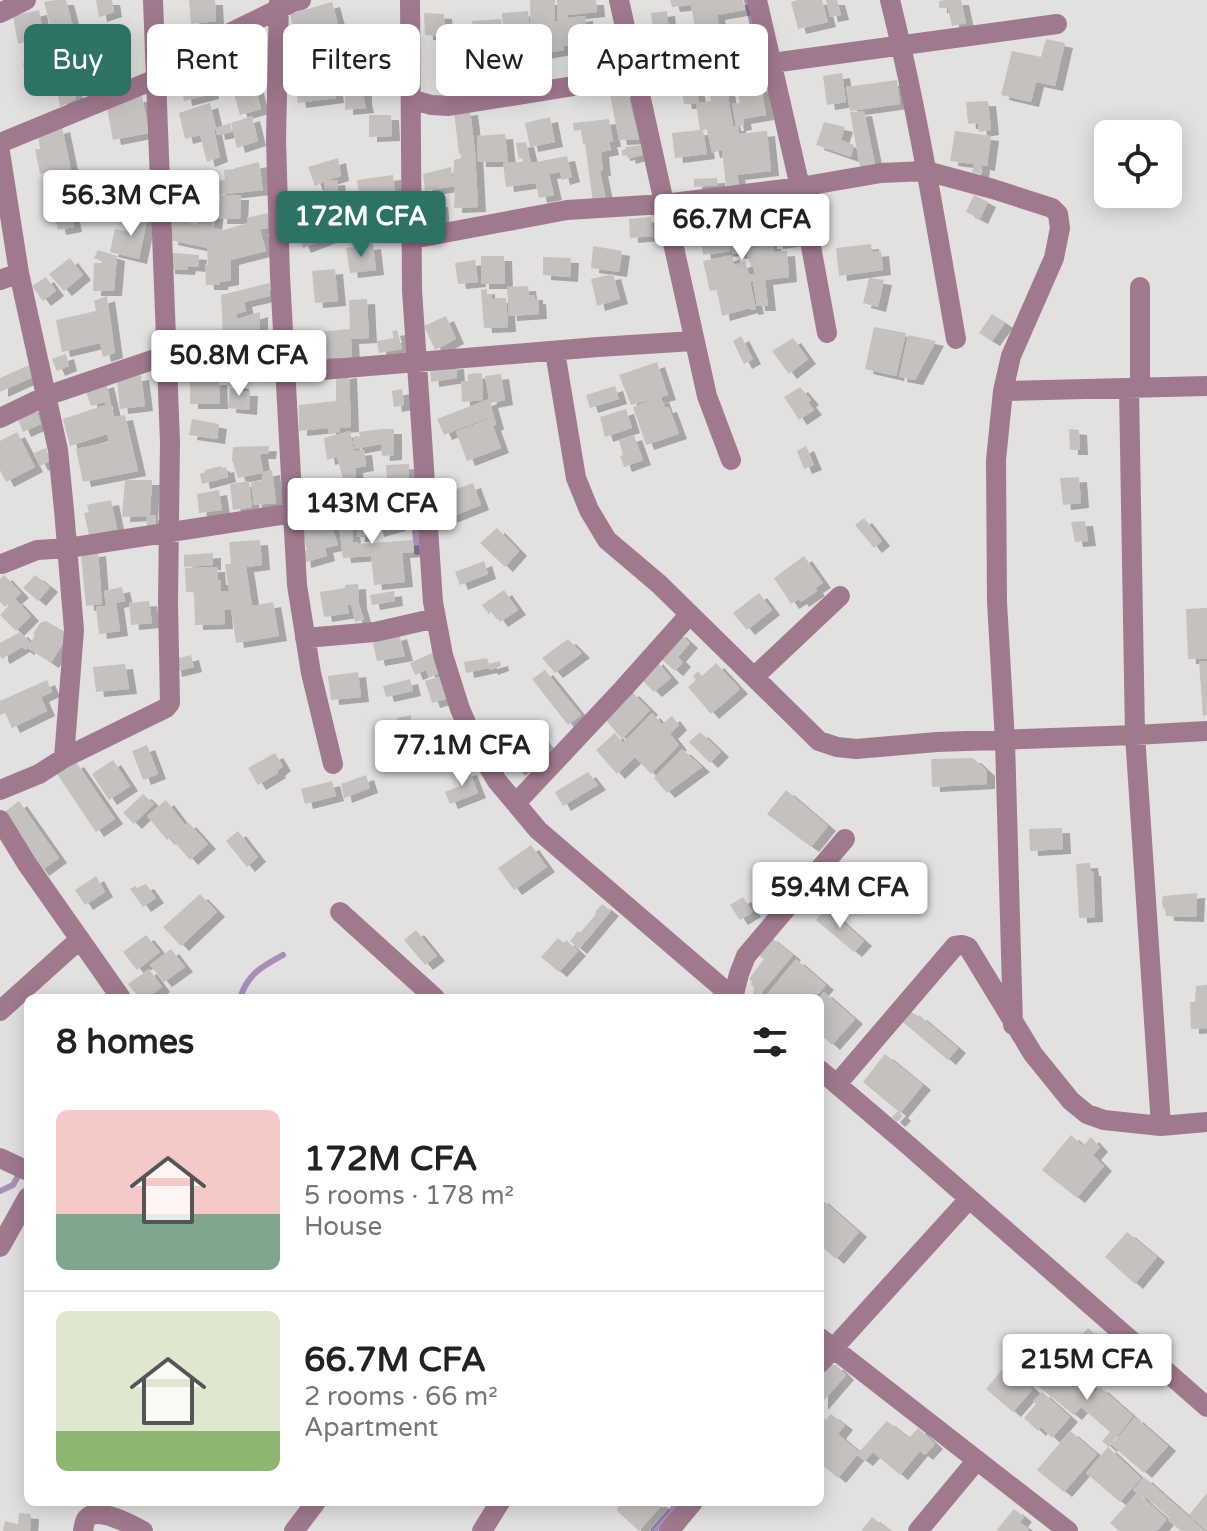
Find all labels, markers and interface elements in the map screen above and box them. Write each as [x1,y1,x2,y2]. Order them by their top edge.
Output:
chip: Buy [24,24,131,96]
chip: Rent [147,24,267,96]
chip: Filters [283,24,420,96]
chip: New [436,24,552,96]
chip: Apartment [568,24,768,96]
map controls [1094,120,1182,208]
button: locate [1094,120,1182,208]
pin: 56.3M CFA [39,170,223,238]
text: 56.3M CFA [61,180,201,211]
pin: 172M CFA [278,191,444,259]
pin: 66.7M CFA [650,194,834,262]
text: 172M CFA [295,201,427,232]
text: 66.7M CFA [672,204,812,235]
pin: 50.8M CFA [147,330,331,398]
text: 50.8M CFA [169,340,309,371]
pin: 143M CFA [289,478,455,546]
text: 143M CFA [306,488,438,519]
pin: 77.1M CFA [370,720,554,788]
text: 77.1M CFA [393,730,531,761]
pin: 59.4M CFA [748,862,932,930]
text: 59.4M CFA [770,872,910,903]
icon: filters [748,1020,792,1064]
text: 8 homes [56,1022,194,1063]
text: 172M CFA [304,1139,478,1180]
icon: home [120,1142,216,1238]
text: 5 rooms · 178 m² [304,1180,514,1211]
text: House [304,1211,382,1242]
pin: 215M CFA [1004,1334,1170,1402]
text: 66.7M CFA [304,1340,486,1381]
icon: home [120,1343,216,1439]
text: 215M CFA [1021,1344,1153,1375]
text: 2 rooms · 66 m² [304,1381,498,1412]
text: Apartment [304,1412,438,1443]

